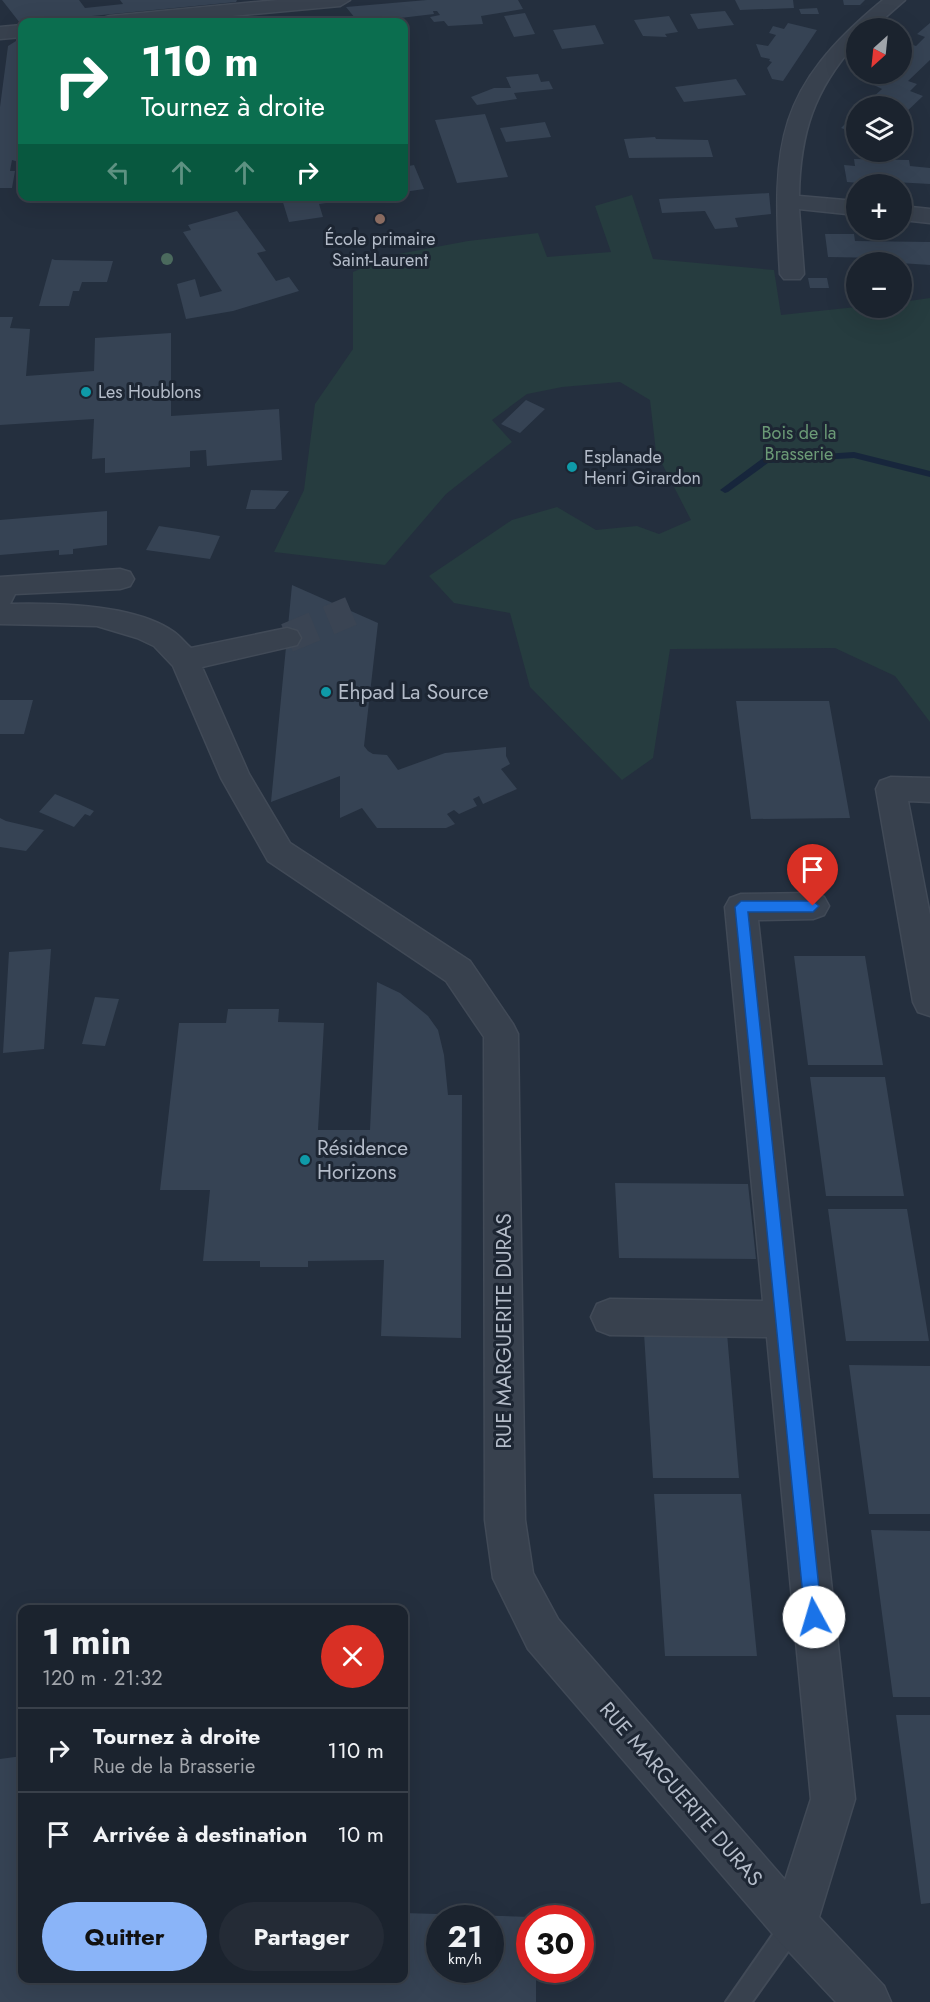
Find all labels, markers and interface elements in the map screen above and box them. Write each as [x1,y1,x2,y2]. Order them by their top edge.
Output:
north arrow [846,18,912,84]
map controls [846,18,912,318]
text: 110 m [141,31,259,92]
icon: right [42,42,120,120]
text: Tournez à droite [141,87,325,126]
button: layers [846,96,912,162]
icon: left [102,156,135,189]
icon: ahead [165,156,198,189]
icon: ahead [228,156,261,189]
icon: right [291,156,324,189]
button: + [846,174,912,240]
marker: École primaire Saint-Laurent [373,212,387,226]
place label: École primaire Saint-Laurent [325,226,435,273]
button: − [846,252,912,318]
place label: Les Houblons [98,379,201,405]
marker: Les Houblons [79,385,93,399]
park label: Bois de la Brasserie [762,420,836,467]
place label: Esplanade Henri Girardon [584,444,701,491]
marker: Esplanade Henri Girardon [565,460,579,474]
place label: Ehpad La Source [338,677,489,707]
marker: Ehpad La Source [319,685,333,699]
pin [787,844,838,906]
icon: arrive [796,853,829,886]
place label: Résidence Horizons [317,1133,408,1187]
marker: Résidence Horizons [298,1153,312,1167]
street label: RUE MARGUERITE DURAS [489,1213,519,1449]
position arrow [782,1585,846,1649]
text: 1 min [42,1615,131,1667]
button: close [321,1625,384,1688]
text: 120 m · 21:32 [42,1664,163,1693]
street label: RUE MARGUERITE DURAS [592,1695,770,1893]
text: Tournez à droite [93,1720,260,1752]
icon: right [42,1734,75,1767]
text: 110 m [327,1734,384,1766]
text: Rue de la Brasserie [93,1752,255,1781]
icon: arrive [42,1818,75,1851]
text: Arrivée à destination [93,1818,307,1850]
text: 10 m [337,1818,384,1850]
button: Quitter [42,1902,207,1971]
button: Partager [219,1902,384,1971]
speed limit sign: 30 [516,1905,594,1983]
text: 21 [448,1915,482,1958]
text: km/h [448,1948,482,1970]

